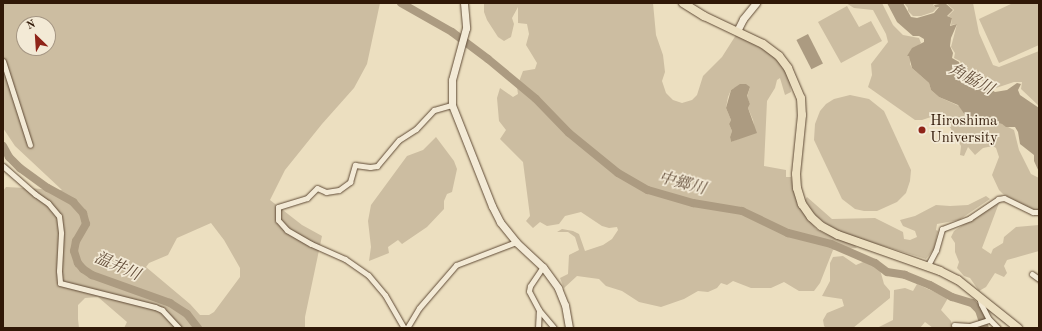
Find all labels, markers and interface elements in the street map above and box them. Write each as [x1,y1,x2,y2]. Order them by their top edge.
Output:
north arrow [16,16,56,56]
text: N [25,19,37,32]
water label: 角脇川 [945,60,997,100]
place label: Hiroshima University [930,112,998,147]
marker: Hiroshima University [917,125,927,135]
water label: 中郷川 [656,169,708,199]
water label: 温井川 [91,249,143,285]

